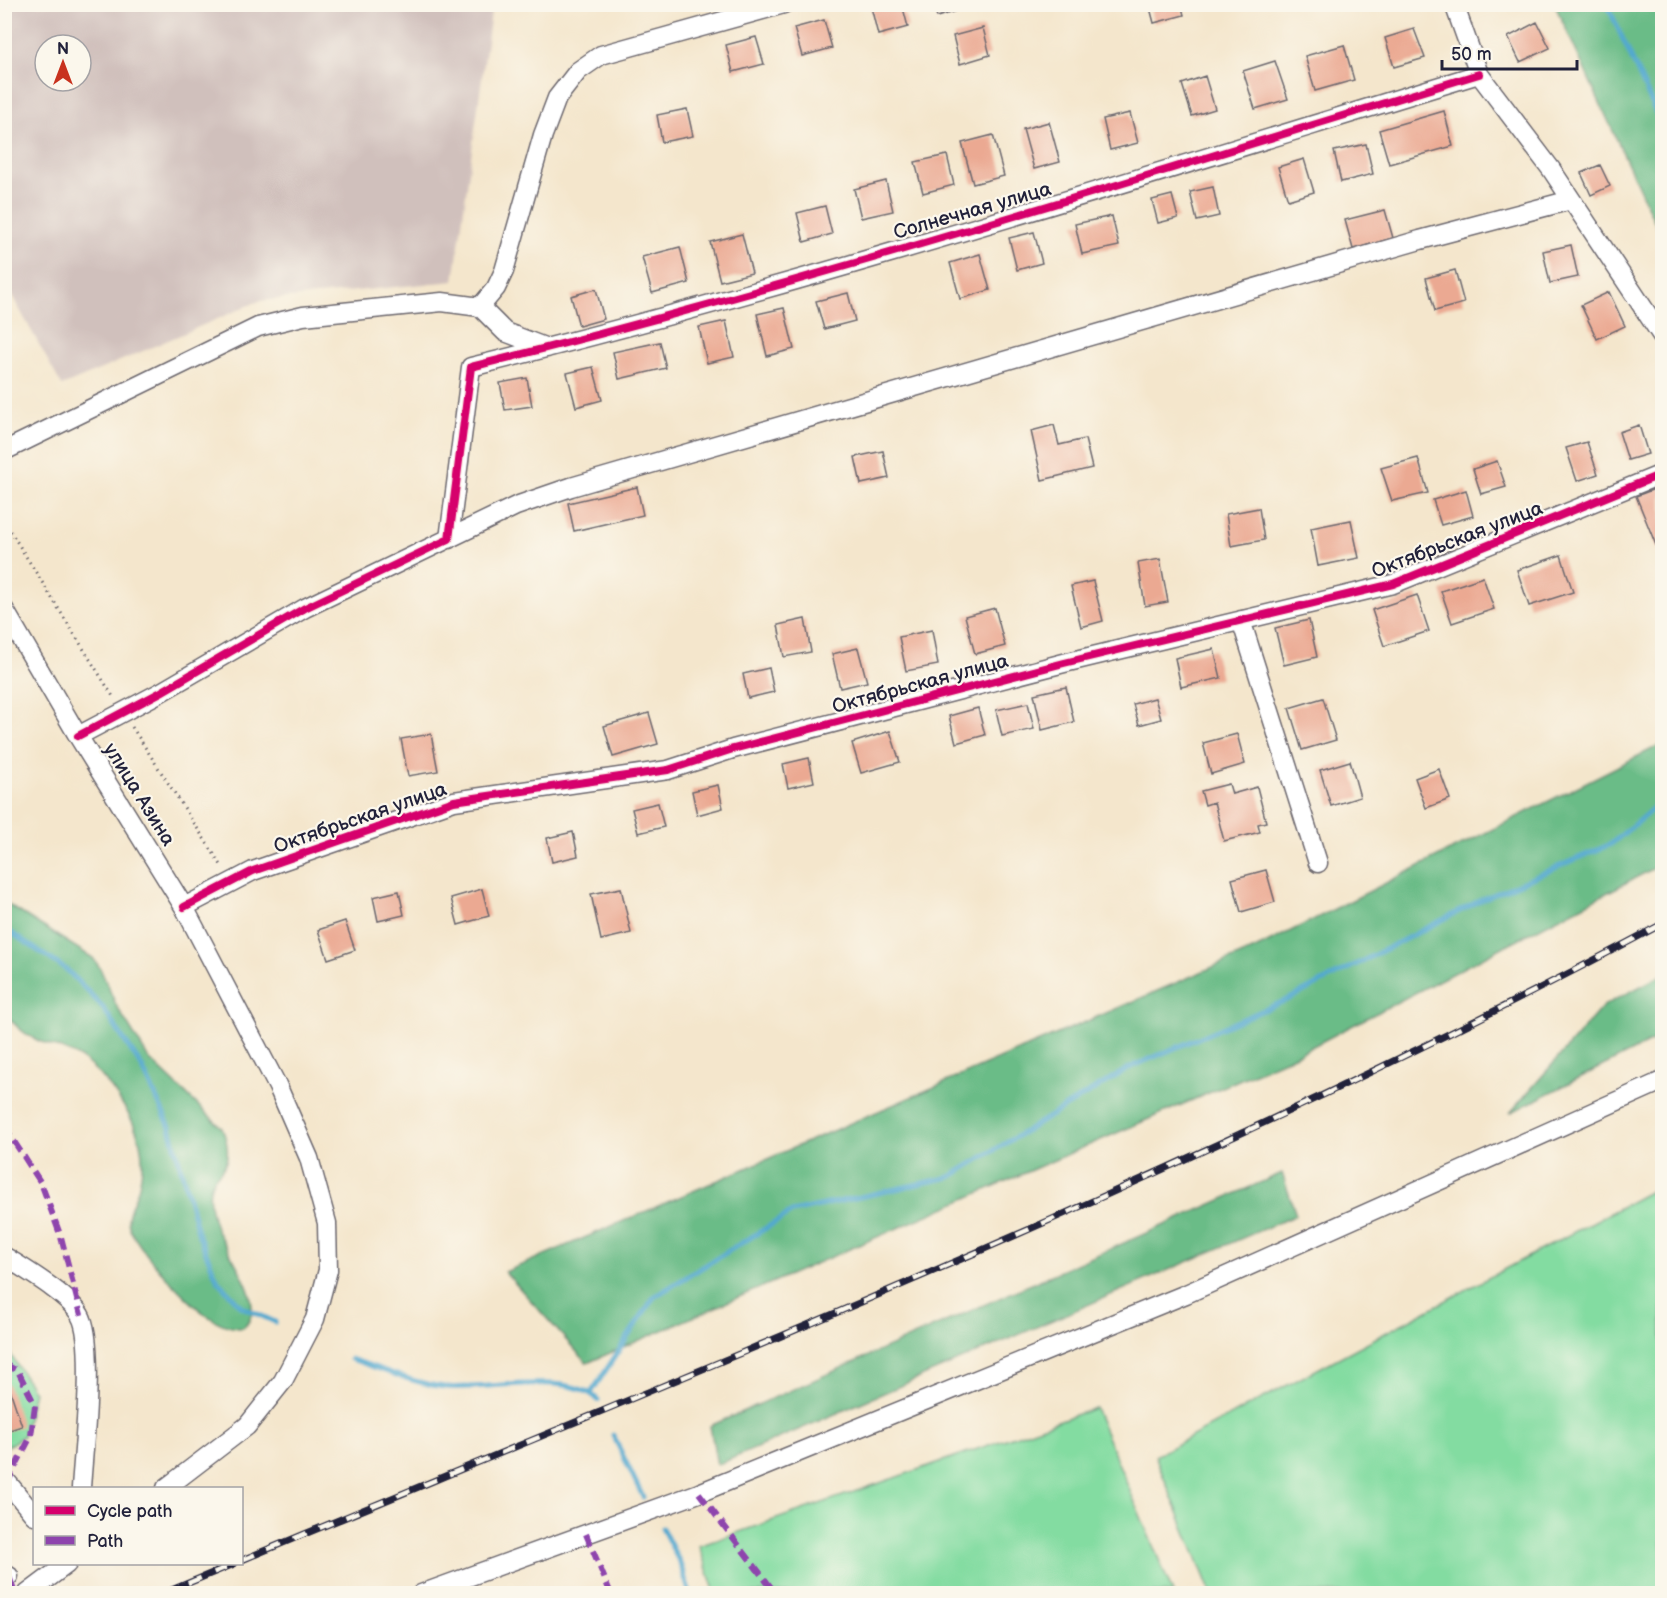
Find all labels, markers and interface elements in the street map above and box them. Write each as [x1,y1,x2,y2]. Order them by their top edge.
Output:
north arrow [33,33,93,93]
scale bar [1442,33,1577,71]
text: N [57,40,69,59]
text: 50 m [1451,44,1492,65]
street label: Солнечная улица [891,177,1054,245]
street label: Октябрьская улица [1368,496,1546,584]
street label: Октябрьская улица [830,649,1011,719]
street label: улица Азина [98,739,180,851]
street label: Октябрьская улица [271,777,450,859]
legend [33,1487,243,1565]
text: Cycle path [87,1501,173,1522]
text: Path [87,1531,123,1552]

